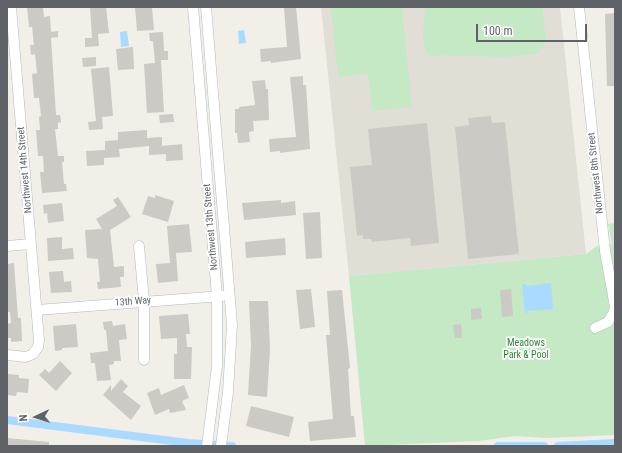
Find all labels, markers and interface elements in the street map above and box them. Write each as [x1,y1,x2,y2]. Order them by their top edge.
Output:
scale bar [478,16,589,42]
text: 100 m [483,24,513,38]
street label: Northwest 14th Street [15,126,35,214]
street label: Northwest 8th Street [586,132,606,214]
street label: Northwest 13th Street [201,183,221,271]
street label: 13th Way [114,295,152,309]
park label: Meadows Park & Pool [503,337,549,360]
north arrow [16,397,56,437]
text: N [17,414,30,422]

